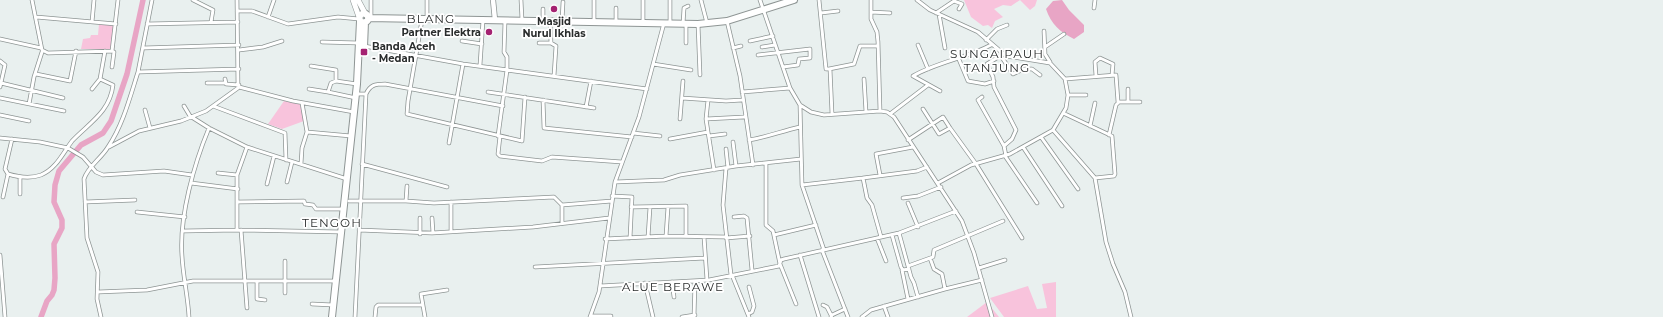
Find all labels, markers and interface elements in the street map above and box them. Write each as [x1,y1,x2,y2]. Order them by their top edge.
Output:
marker: Masjid Nurul Ikhlas [549,4,559,14]
district label: BLANG [407,11,455,26]
place label: Masjid Nurul Ikhlas [522,15,586,40]
place label: Partner Elektra [401,26,481,39]
marker: Partner Elektra [484,27,494,37]
place label: Banda Aceh - Medan [372,40,435,65]
district label: SUNGAIPAUH TANJUNG [950,46,1044,75]
marker: Banda Aceh - Medan [359,47,369,57]
district label: TENGOH [302,215,362,230]
district label: ALUE BERAWE [622,279,724,294]

